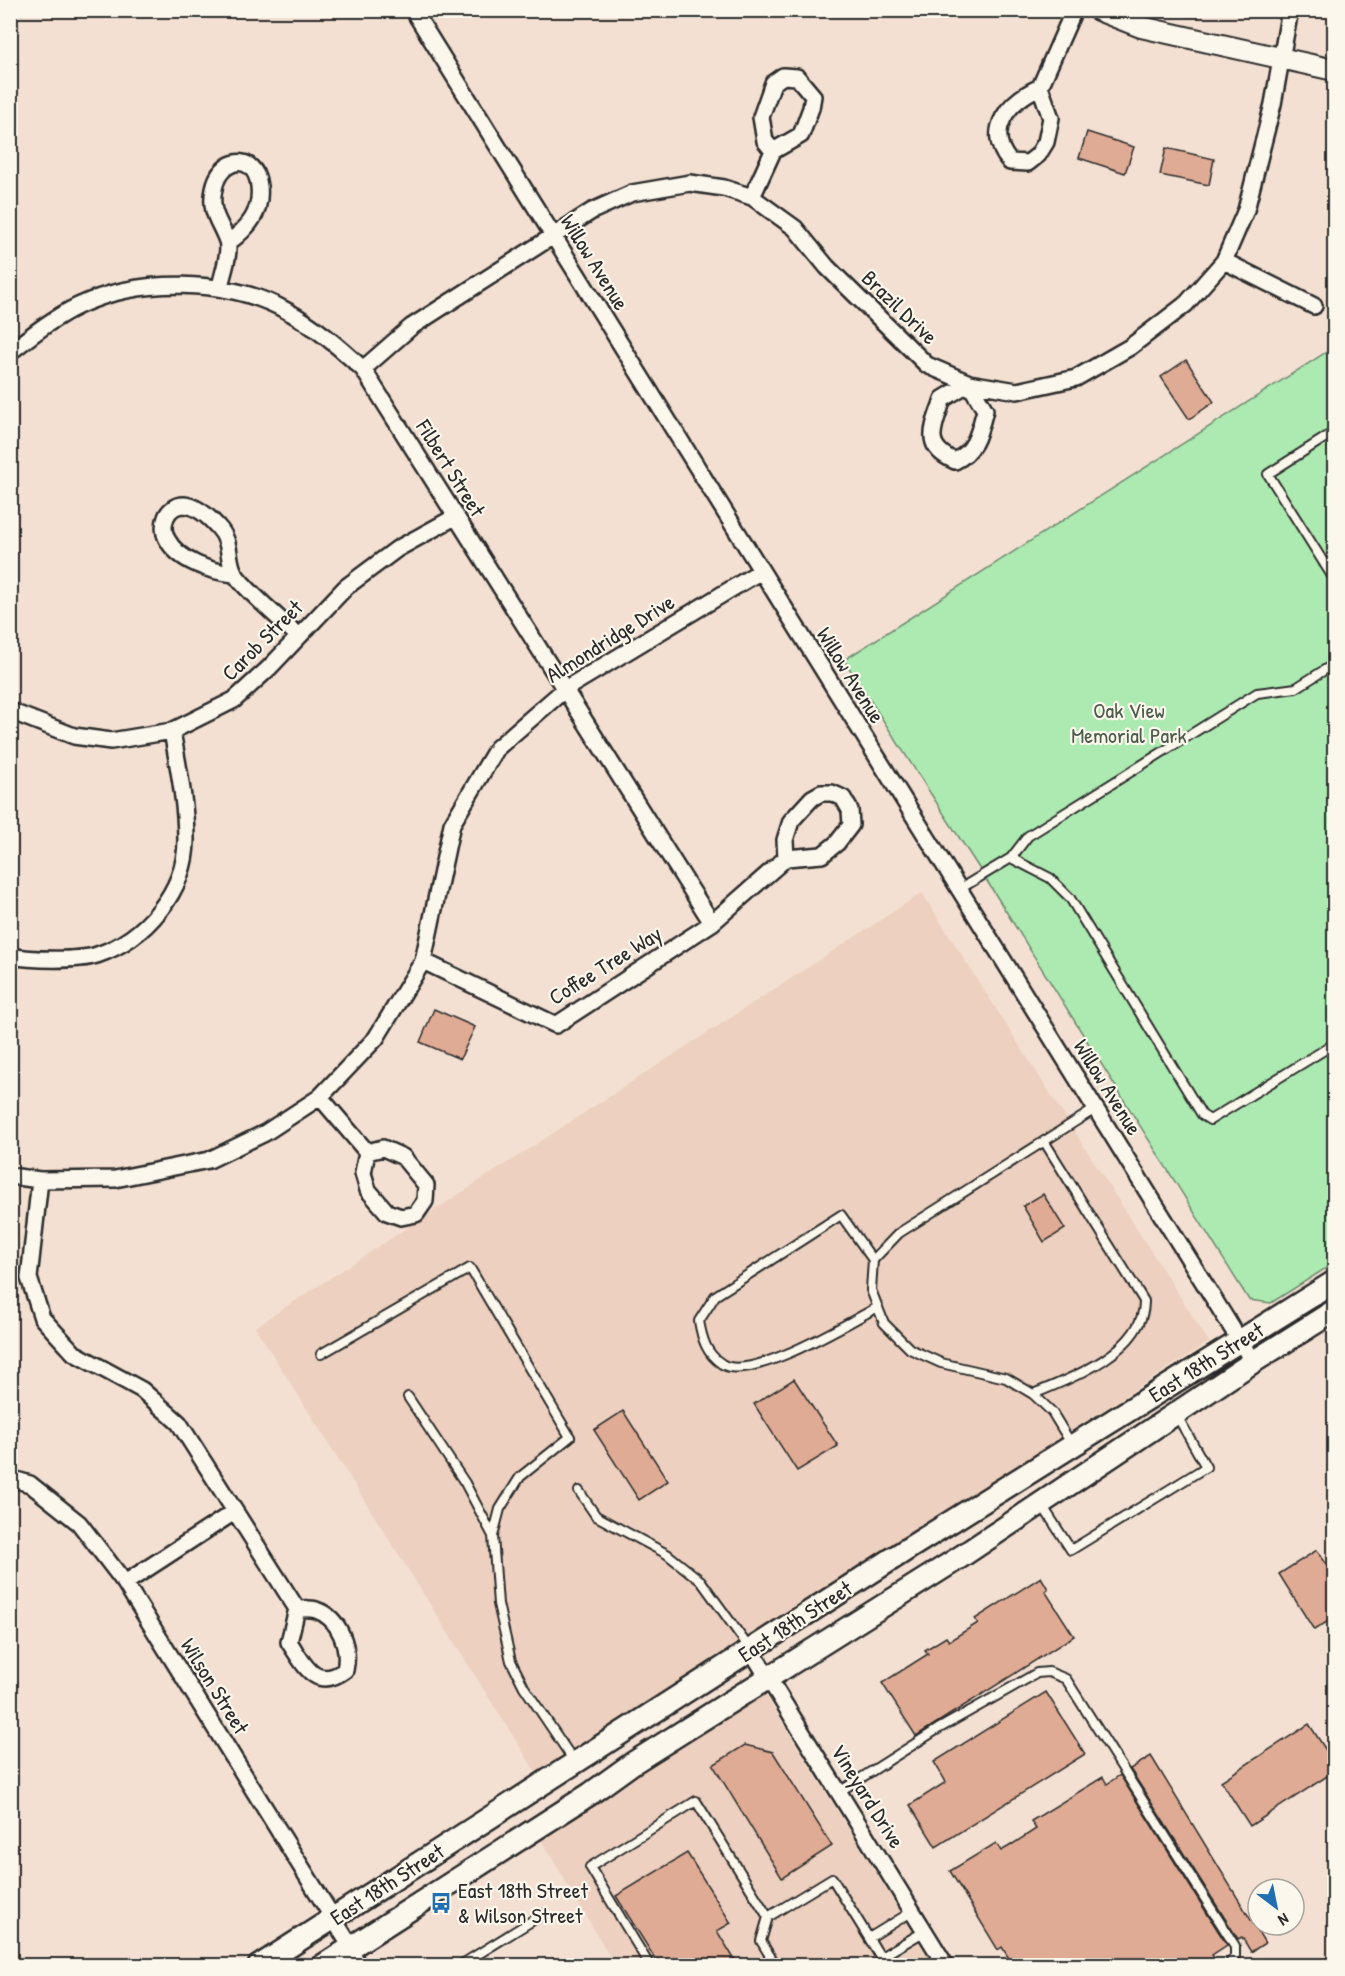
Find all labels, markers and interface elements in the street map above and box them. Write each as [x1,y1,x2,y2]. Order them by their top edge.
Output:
street label: Willow Avenue [554,208,636,316]
street label: Brazil Drive [855,263,945,351]
street label: Filbert Street [409,413,493,523]
street label: Almondridge Drive [540,586,680,689]
street label: Carob Street [215,593,309,687]
street label: Willow Avenue [810,621,892,729]
park label: Oak View Memorial Park [1071,695,1187,750]
street label: Coffee Tree Way [543,918,667,1012]
street label: Willow Avenue [1067,1033,1149,1141]
street label: East 18th Street [1143,1315,1269,1409]
street label: East 18th Street [732,1573,858,1669]
street label: Wilson Street [174,1632,257,1740]
street label: Vineyard Drive [824,1738,912,1854]
street label: East 18th Street [324,1836,450,1932]
place label: East 18th Street & Wilson Street [458,1875,588,1930]
north arrow [1246,1877,1306,1937]
bus stop icon: East 18th Street & Wilson Street [429,1891,453,1915]
text: N [1274,1908,1293,1932]

